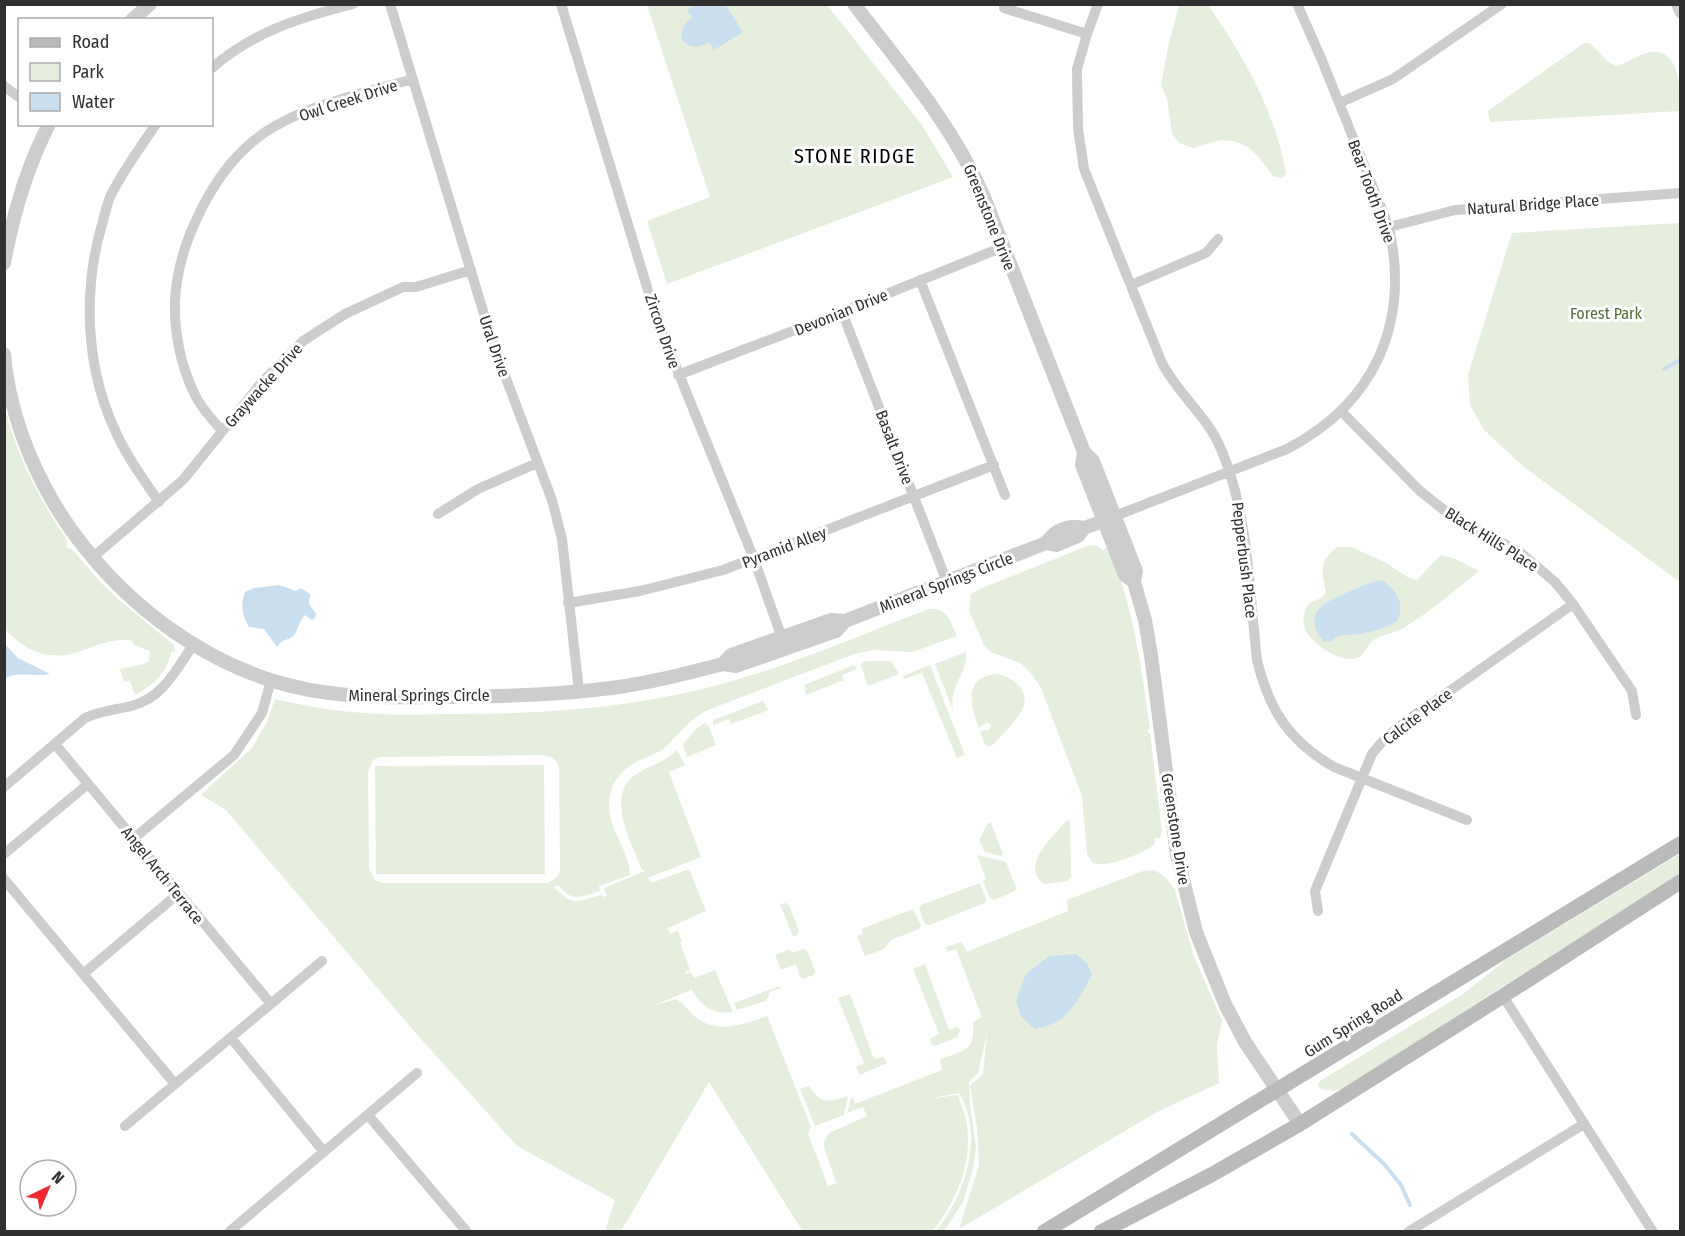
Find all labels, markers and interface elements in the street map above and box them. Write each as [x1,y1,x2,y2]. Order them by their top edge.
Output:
legend [18,18,213,126]
text: Road [72,31,109,53]
text: Park [72,61,105,83]
street label: Owl Creek Drive [297,76,400,125]
text: Water [72,91,115,113]
street label: Bear Tooth Drive [1344,137,1399,245]
district label: STONE RIDGE [794,144,916,168]
street label: Greenstone Drive [960,161,1019,273]
street label: Natural Bridge Place [1466,190,1600,219]
street label: Devonian Drive [792,285,891,340]
street label: Zircon Drive [641,291,684,371]
park label: Forest Park [1570,304,1643,323]
street label: Ural Drive [475,313,514,380]
street label: Graywacke Drive [221,339,306,431]
street label: Basalt Drive [872,407,917,487]
street label: Pepperbush Place [1228,501,1261,619]
street label: Black Hills Place [1442,503,1542,576]
street label: Pyramid Alley [739,522,830,572]
street label: Mineral Springs Circle [877,548,1016,617]
street label: Calcite Place [1379,684,1456,749]
street label: Mineral Springs Circle [348,686,490,705]
street label: Greenstone Drive [1157,772,1194,886]
street label: Angel Arch Terrace [117,823,208,928]
street label: Gum Spring Road [1301,986,1406,1061]
north arrow [18,1158,78,1218]
text: N [48,1167,68,1188]

